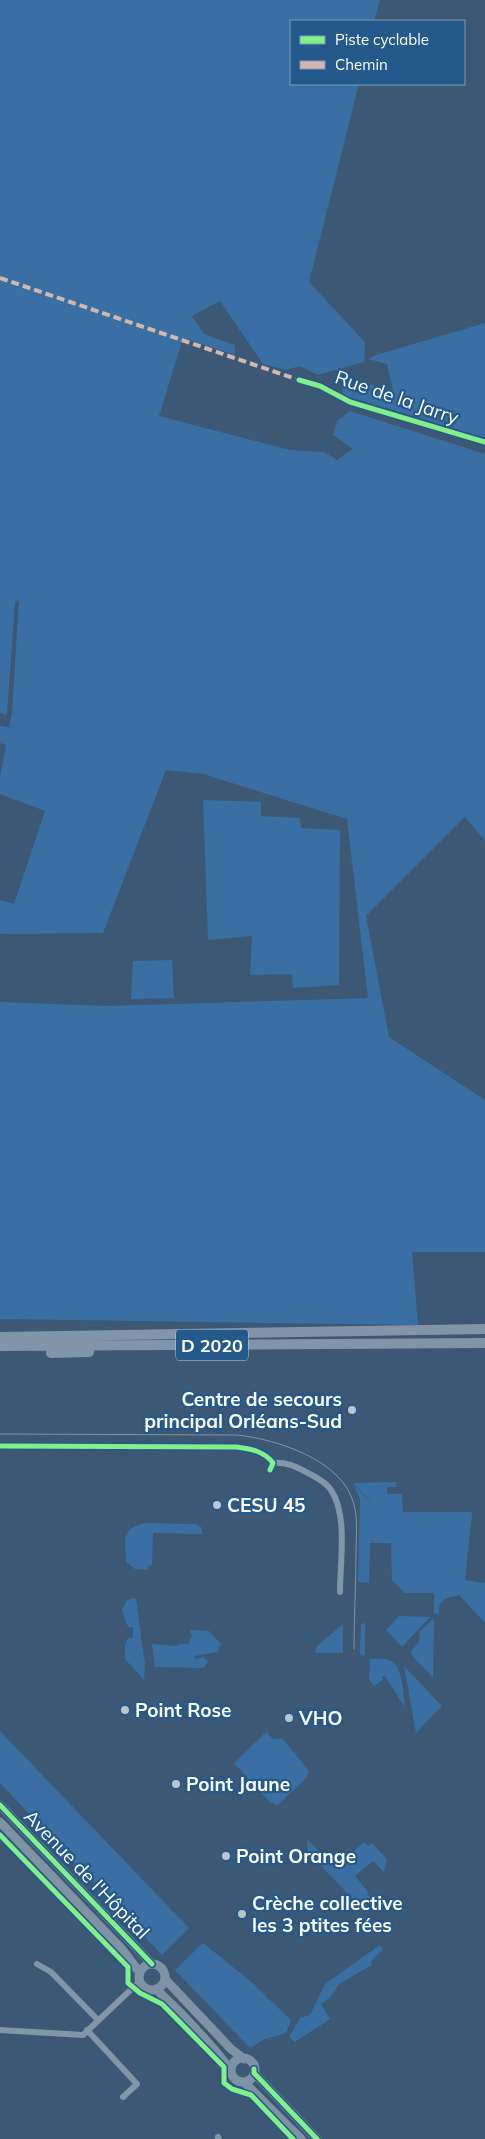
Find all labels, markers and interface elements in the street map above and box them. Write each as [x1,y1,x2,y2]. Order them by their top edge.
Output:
legend [290,20,465,85]
text: Piste cyclable [335,30,429,49]
text: Chemin [335,55,388,74]
street label: Rue de la Jarry [332,365,462,429]
road number: D 2020 [176,1330,248,1360]
place label: Centre de secours principal Orléans-Sud [144,1387,342,1433]
marker: Centre de secours principal Orléans-Sud [346,1404,358,1416]
place label: CESU 45 [227,1493,305,1517]
marker: CESU 45 [211,1499,223,1511]
place label: Point Rose [135,1698,232,1722]
marker: Point Rose [119,1704,131,1716]
place label: VHO [298,1706,342,1730]
marker: VHO [283,1712,295,1724]
place label: Point Jaune [186,1772,290,1796]
marker: Point Jaune [170,1778,182,1790]
street label: Avenue de l'Hôpital [19,1804,155,1944]
place label: Point Orange [236,1844,356,1868]
marker: Point Orange [220,1850,232,1862]
place label: Crèche collective les 3 ptites fées [252,1891,403,1937]
marker: Crèche collective les 3 ptites fées [236,1908,248,1920]

